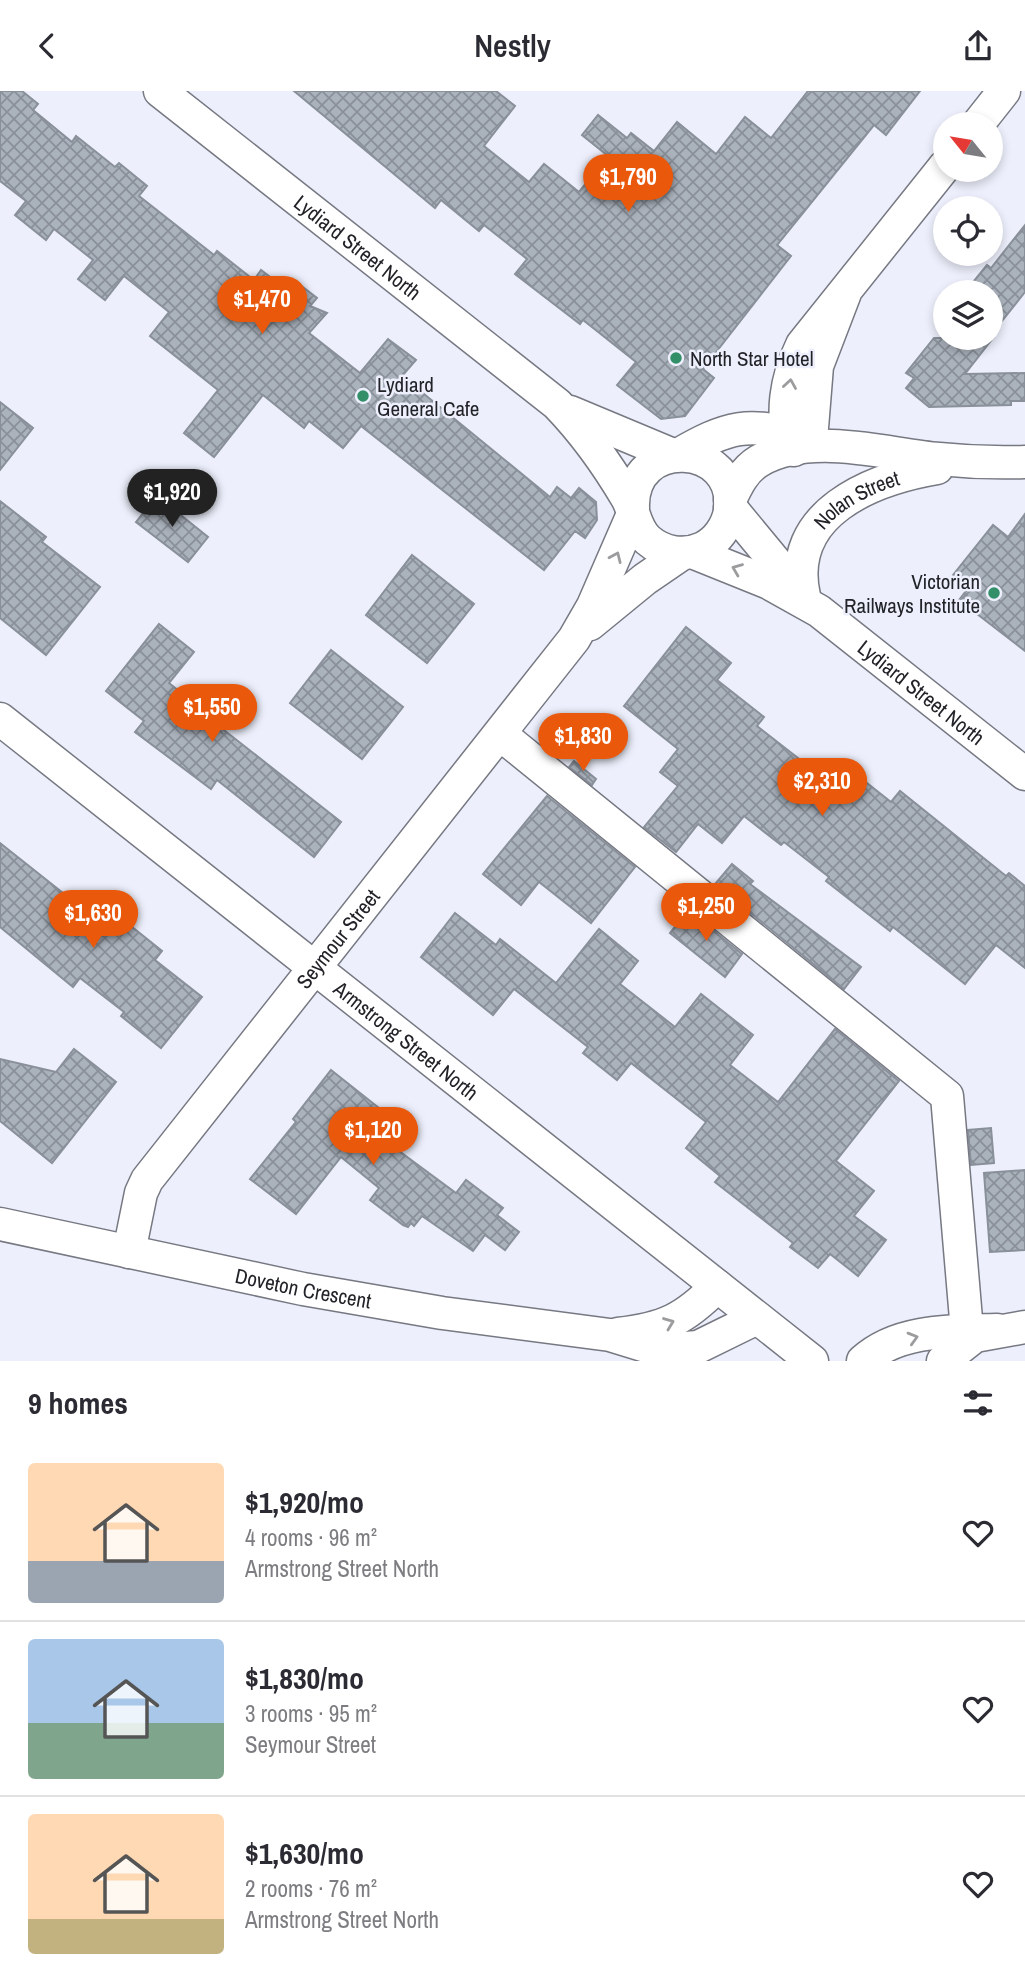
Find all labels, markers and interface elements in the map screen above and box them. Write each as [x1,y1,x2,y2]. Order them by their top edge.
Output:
text: Nestly [474,24,551,67]
icon: back [28,27,66,65]
icon: share [959,27,997,65]
north arrow [933,112,1003,182]
map controls [933,112,1003,350]
pin: $1,790 [571,155,685,214]
text: $1,790 [599,161,657,192]
street label: Lydiard Street North [288,188,428,306]
button: locate [933,196,1003,266]
pin: $1,470 [205,277,319,336]
button: layers [933,280,1003,350]
text: $1,470 [233,283,291,314]
place label: North Star Hotel [690,344,813,373]
marker: North Star Hotel [668,350,684,366]
place label: Lydiard General Cafe [377,370,479,423]
one-way arrow [782,379,797,390]
marker: Lydiard General Cafe [355,388,371,404]
street label: Nolan Street [807,463,903,535]
pin: $1,920 [115,469,229,529]
text: $1,920 [143,476,201,507]
one-way arrow [608,552,622,564]
one-way arrow [731,564,743,578]
place label: Victorian Railways Institute [844,567,980,620]
marker: Victorian Railways Institute [986,585,1002,601]
street label: Lydiard Street North [852,633,991,751]
pin: $1,550 [155,685,269,744]
text: $1,550 [183,691,241,722]
pin: $1,830 [526,713,640,773]
text: $1,830 [554,720,612,751]
pin: $2,310 [765,759,879,818]
text: $2,310 [793,765,851,796]
street label: Seymour Street [289,883,386,995]
pin: $1,250 [649,883,763,943]
text: $1,250 [677,890,735,921]
pin: $1,630 [36,891,150,950]
text: $1,630 [64,897,122,928]
street label: Armstrong Street North [327,973,485,1107]
pin: $1,120 [316,1107,430,1167]
text: $1,120 [344,1114,402,1145]
street label: Doveton Crescent [233,1260,374,1315]
one-way arrow [663,1317,675,1331]
one-way arrow [906,1332,918,1346]
text: 9 homes [28,1383,128,1423]
icon: filters [959,1384,997,1422]
text: $1,920/mo [245,1482,364,1522]
icon: home [84,1491,168,1575]
icon: heart [959,1514,997,1552]
text: 4 rooms · 96 m² [245,1522,377,1553]
text: Armstrong Street North [245,1553,439,1584]
text: $1,830/mo [245,1658,364,1698]
icon: home [84,1667,168,1751]
icon: heart [959,1690,997,1728]
text: 3 rooms · 95 m² [245,1698,377,1729]
text: Seymour Street [245,1729,376,1760]
text: $1,630/mo [245,1833,364,1873]
icon: home [84,1842,168,1926]
icon: heart [959,1865,997,1903]
text: 2 rooms · 76 m² [245,1873,377,1904]
text: Armstrong Street North [245,1904,439,1935]

